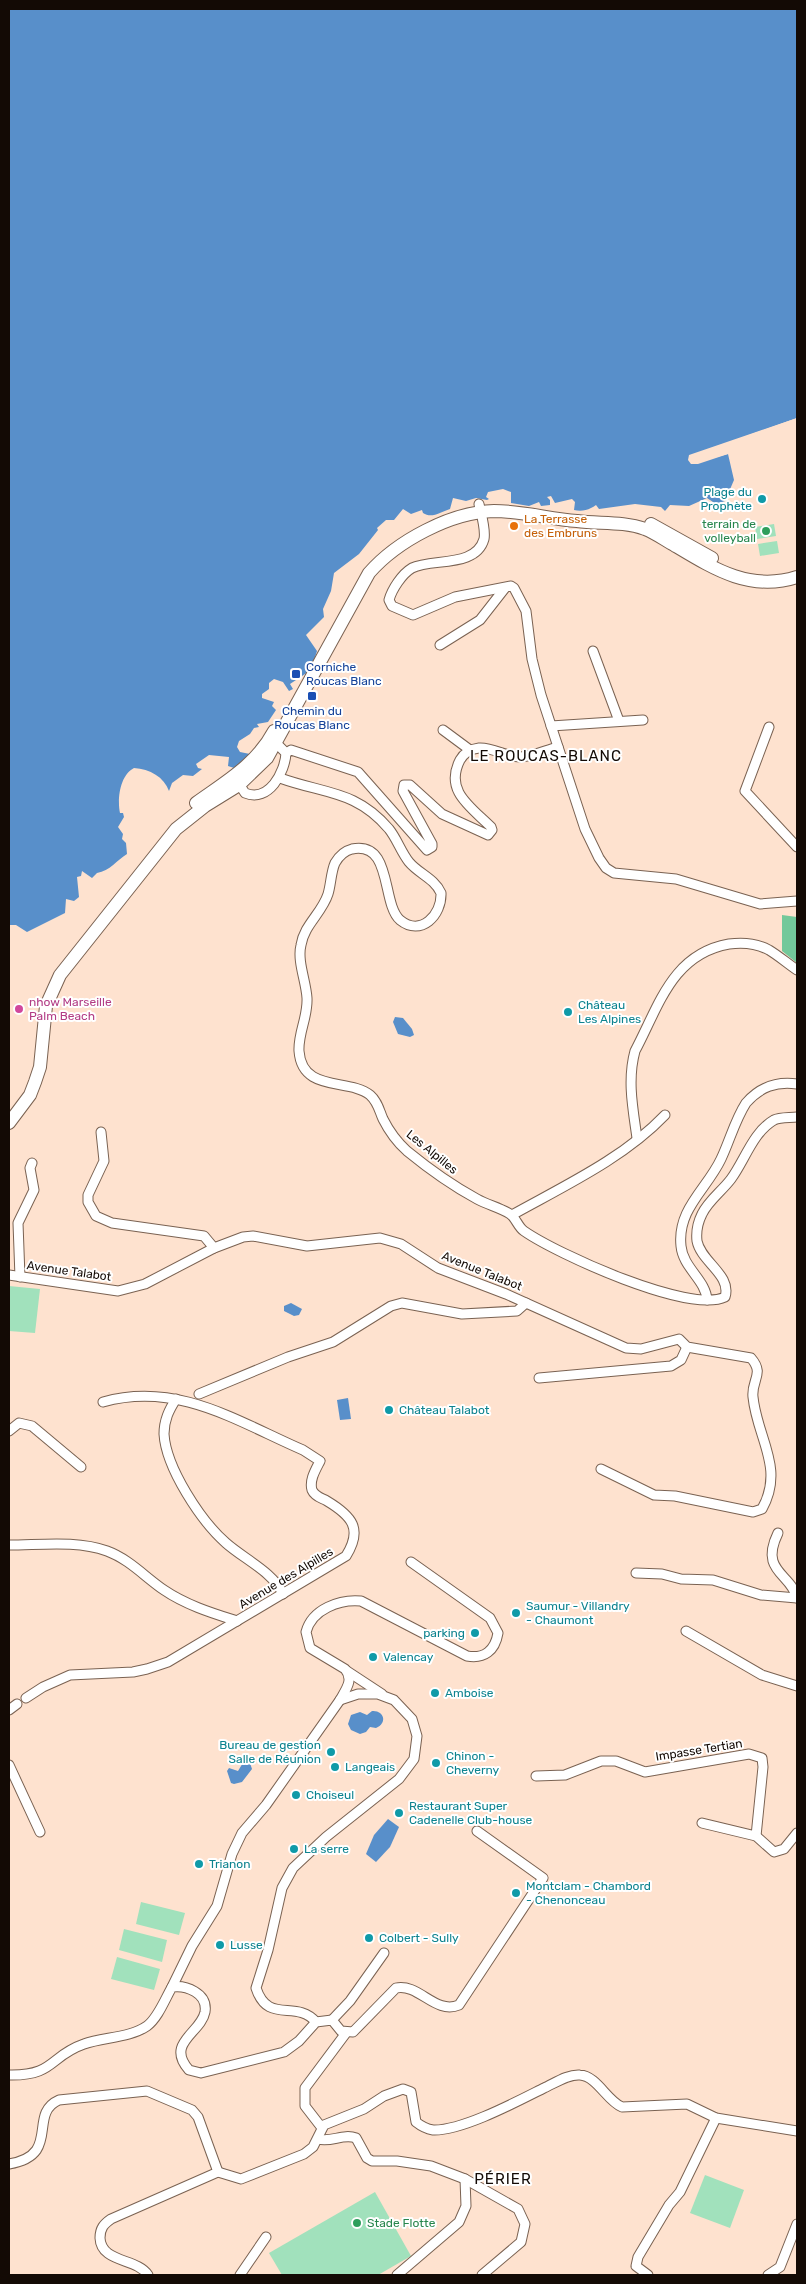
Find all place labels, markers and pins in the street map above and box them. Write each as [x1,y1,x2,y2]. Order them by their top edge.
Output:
place label: Plage du Prophète [700,485,752,513]
marker: Plage du Prophète [756,493,768,505]
place label: La Terrasse des Embruns [524,512,597,540]
place label: terrain de volleyball [702,517,756,545]
marker: La Terrasse des Embruns [508,520,520,532]
marker: terrain de volleyball [760,525,772,537]
place label: Corniche Roucas Blanc [306,660,382,688]
marker: Corniche Roucas Blanc [290,668,302,680]
marker: Chemin du Roucas Blanc [306,690,318,702]
place label: Chemin du Roucas Blanc [274,704,350,732]
place label: nhow Marseille Palm Beach [29,995,112,1023]
place label: Château Les Alpines [578,998,641,1026]
marker: nhow Marseille Palm Beach [13,1003,25,1015]
marker: Château Les Alpines [562,1006,574,1018]
place label: Château Talabot [399,1403,490,1417]
marker: Château Talabot [383,1404,395,1416]
place label: Saumur - Villandry - Chaumont [526,1599,630,1627]
marker: Saumur - Villandry - Chaumont [510,1607,522,1619]
place label: parking [423,1626,465,1640]
marker: parking [469,1627,481,1639]
place label: Valencay [383,1650,434,1664]
marker: Valencay [367,1651,379,1663]
place label: Amboise [445,1686,494,1700]
marker: Amboise [429,1687,441,1699]
place label: Bureau de gestion Salle de Réunion [219,1738,321,1766]
marker: Bureau de gestion Salle de Réunion [325,1746,337,1758]
place label: Chinon - Cheverny [446,1749,500,1777]
marker: Chinon - Cheverny [430,1757,442,1769]
place label: Langeais [345,1760,395,1774]
marker: Langeais [329,1761,341,1773]
place label: Choiseul [306,1788,354,1802]
marker: Choiseul [290,1789,302,1801]
place label: Restaurant Super Cadenelle Club-house [409,1799,533,1827]
marker: Restaurant Super Cadenelle Club-house [393,1807,405,1819]
place label: La serre [304,1842,349,1856]
marker: La serre [288,1843,300,1855]
place label: Trianon [209,1857,251,1871]
marker: Trianon [193,1858,205,1870]
place label: Montclam - Chambord - Chenonceau [526,1879,651,1907]
marker: Montclam - Chambord - Chenonceau [510,1887,522,1899]
place label: Colbert - Sully [379,1931,459,1945]
marker: Colbert - Sully [363,1932,375,1944]
place label: Lusse [230,1938,263,1952]
marker: Lusse [214,1939,226,1951]
place label: Stade Flotte [367,2216,436,2230]
marker: Stade Flotte [351,2217,363,2229]

